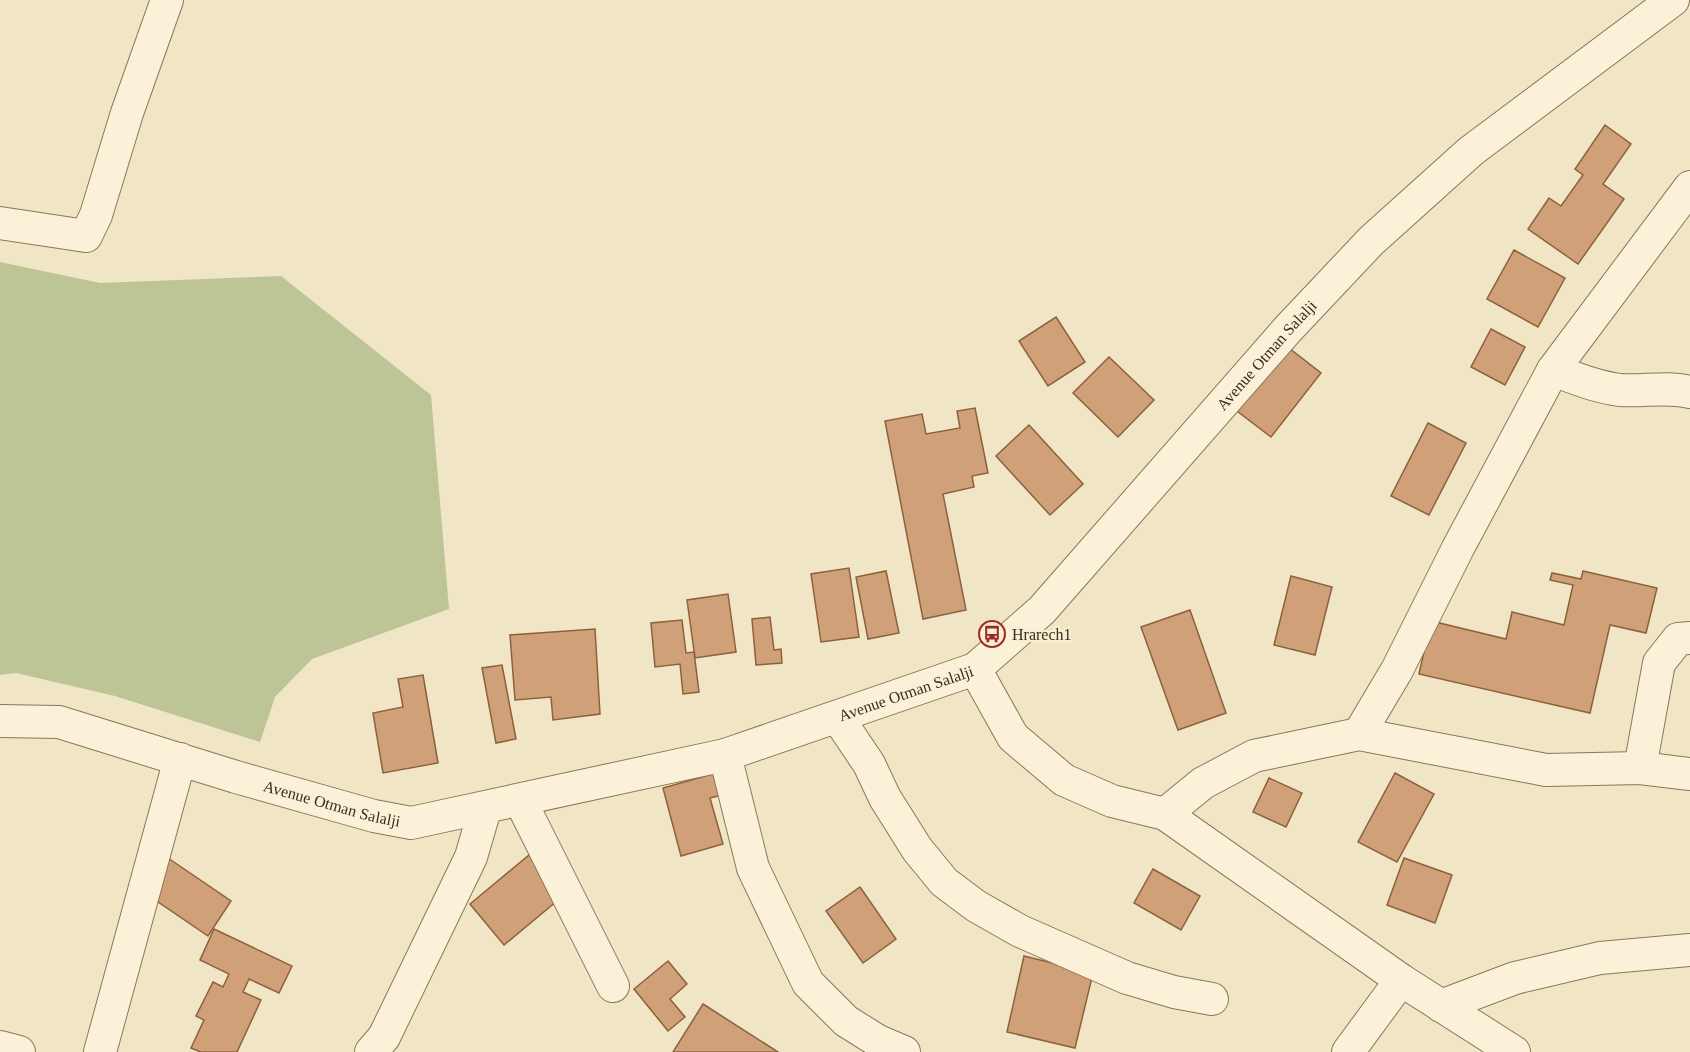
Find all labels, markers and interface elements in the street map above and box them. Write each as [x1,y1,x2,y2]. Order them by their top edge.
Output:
street label: Avenue Otman Salalji [1213,296,1320,413]
bus stop icon: Hrarech1 [977,619,1007,649]
place label: Hrarech1 [1012,626,1072,643]
street label: Avenue Otman Salalji [837,662,976,724]
street label: Avenue Otman Salalji [262,777,402,830]

